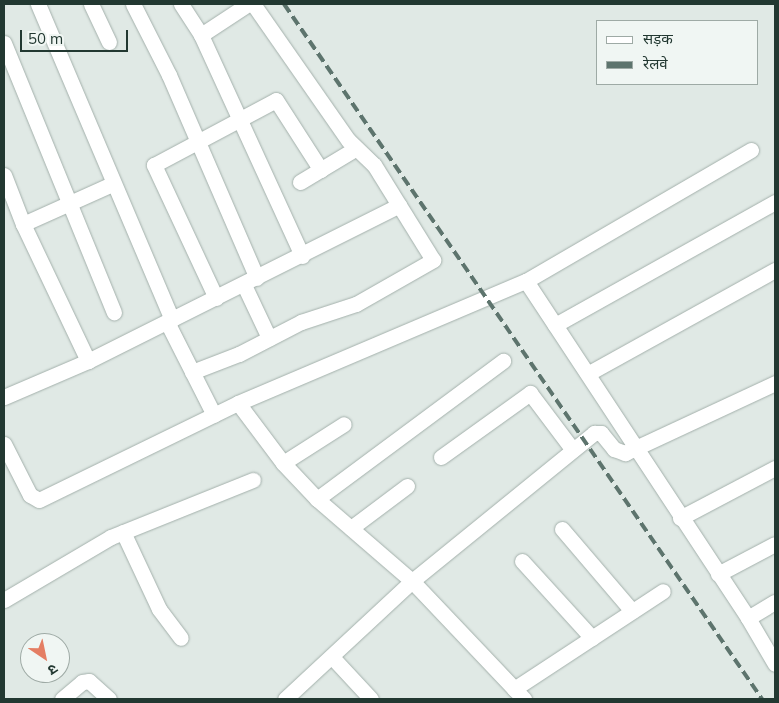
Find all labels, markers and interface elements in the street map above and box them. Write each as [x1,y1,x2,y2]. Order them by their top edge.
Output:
scale bar [22,20,130,52]
legend [596,20,759,85]
text: 50 m [28,29,63,48]
text: सड़क [643,29,673,48]
text: रेलवे [643,54,668,73]
north arrow [20,633,70,683]
text: उ [44,660,61,679]

